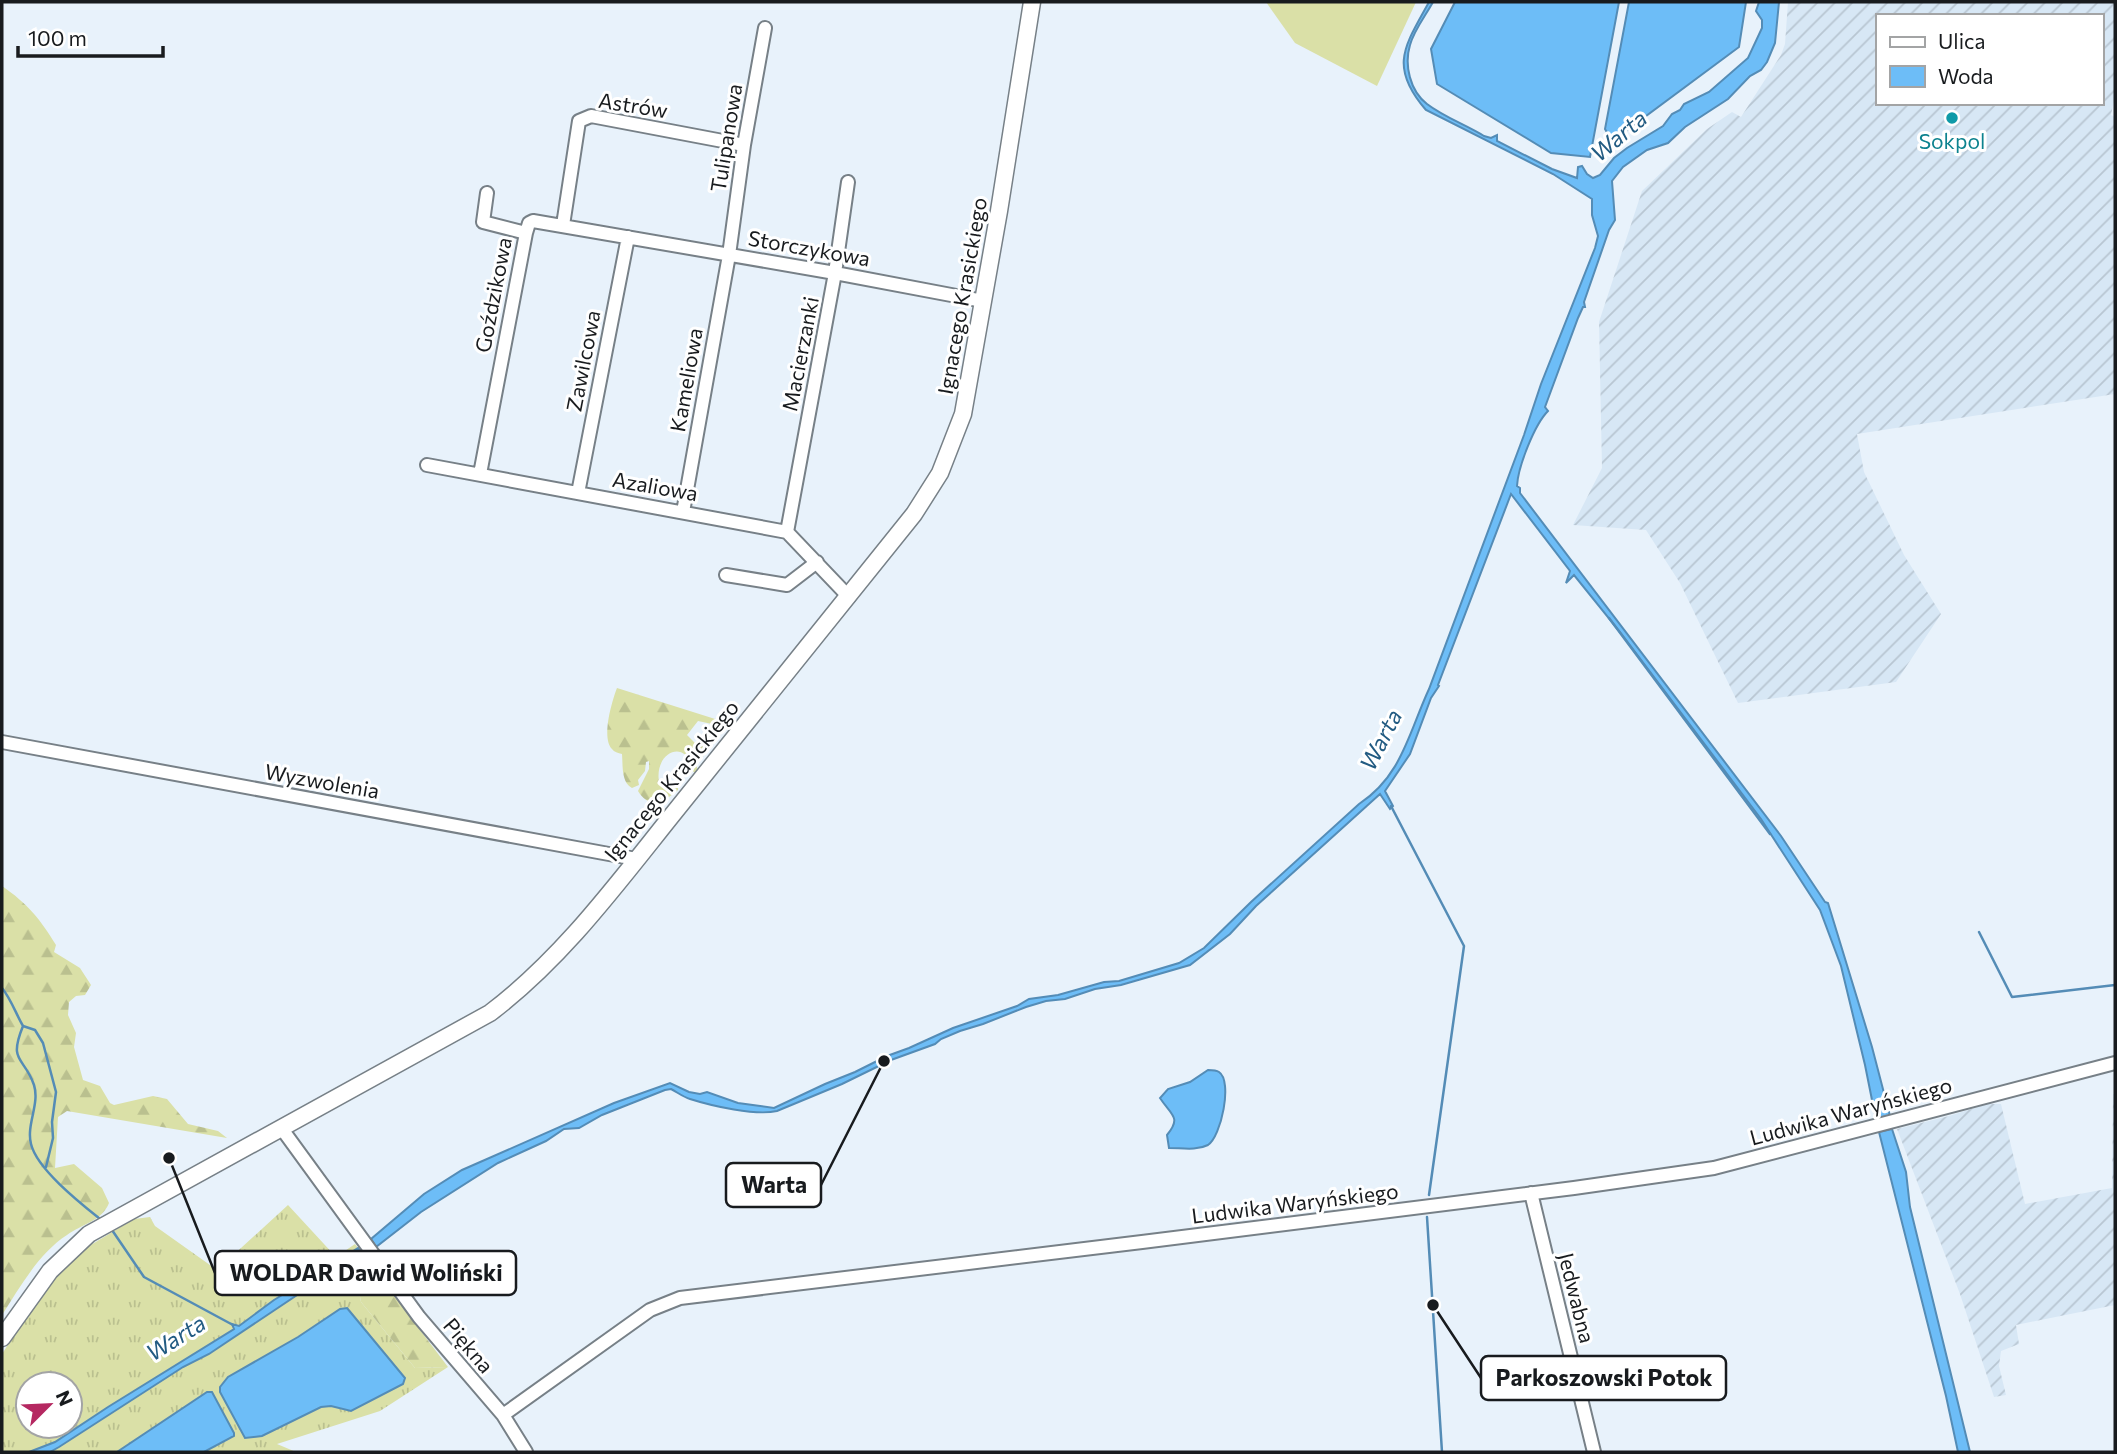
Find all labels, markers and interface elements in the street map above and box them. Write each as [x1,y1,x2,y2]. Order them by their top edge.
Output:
scale bar [18,14,163,58]
legend [1876,14,2103,105]
text: 100 m [28,25,87,50]
text: Ulica [1938,28,1985,53]
text: Woda [1938,63,1994,88]
street label: Tulipanowa [705,82,746,194]
street label: Astrów [597,87,670,122]
water label: Warta [1584,104,1652,167]
marker: Sokpol [1944,110,1960,126]
place label: Sokpol [1919,128,1985,153]
street label: Ignacego Krasickiego [932,195,991,396]
street label: Storczykowa [746,224,872,271]
street label: Goździkowa [469,235,516,355]
street label: Macierzanki [776,294,823,413]
street label: Zawilcowa [560,308,605,413]
street label: Kameliowa [664,326,707,434]
street label: Azaliowa [611,466,700,505]
street label: Ignacego Krasickiego [598,695,743,865]
water label: Warta [1353,704,1407,775]
street label: Wyzwolenia [263,758,381,803]
street label: Ludwika Waryńskiego [1747,1072,1954,1150]
callout: Warta [726,1163,821,1207]
text: Warta [741,1170,807,1198]
street label: Ludwika Waryńskiego [1190,1177,1400,1228]
street label: Jedwabna [1554,1250,1601,1345]
callout: WOLDAR Dawid Woliński [215,1251,516,1295]
text: WOLDAR Dawid Woliński [229,1258,503,1286]
water label: Warta [141,1308,210,1366]
street label: Piękna [439,1312,499,1378]
callout: Parkoszowski Potok [1481,1356,1726,1400]
text: Parkoszowski Potok [1496,1363,1712,1391]
north arrow [14,1370,84,1440]
text: N [52,1387,78,1409]

